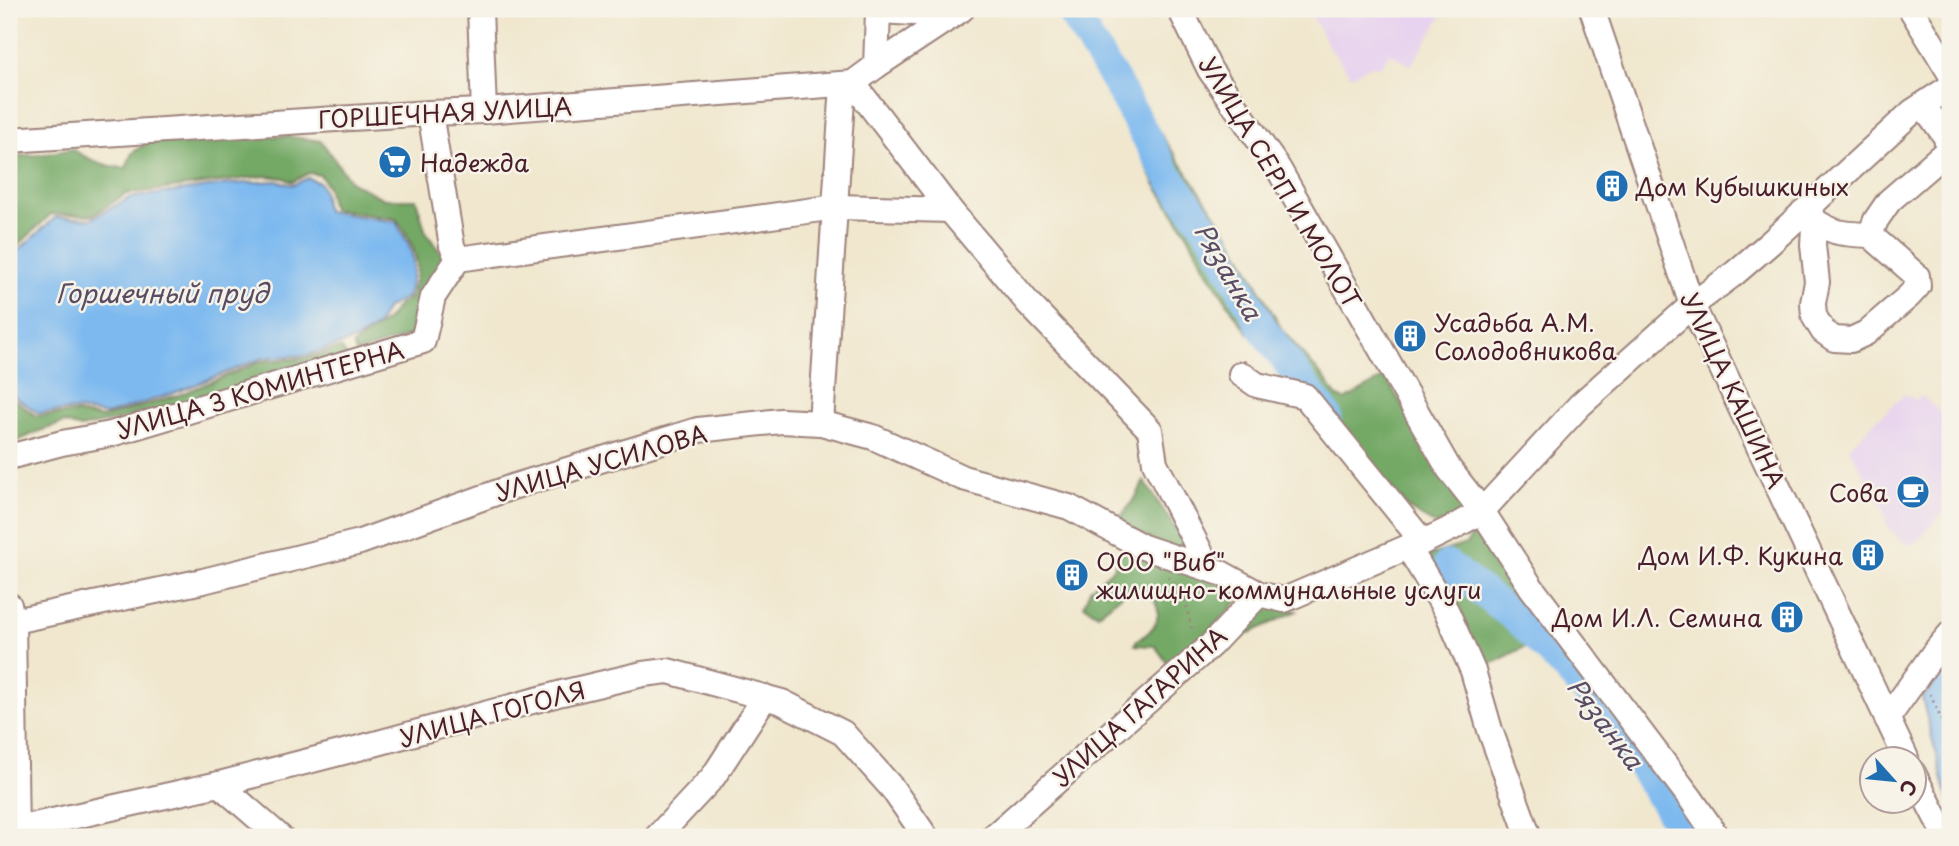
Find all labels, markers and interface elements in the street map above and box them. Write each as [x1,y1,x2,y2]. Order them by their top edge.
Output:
street label: УЛИЦА СЕРП И МОЛОТ [1191,49,1371,316]
street label: ГОРШЕЧНАЯ УЛИЦА [317,87,573,137]
supermarket icon: Надежда [376,143,414,181]
place label: Надежда [420,144,529,180]
building icon: Дом Кубышкиных [1593,167,1631,205]
place label: Дом Кубышкиных [1635,168,1849,204]
water label: Рязанка [1185,215,1273,328]
water label: Горшечный пруд [56,273,271,312]
street label: УЛИЦА КАШИНА [1673,286,1795,494]
place label: Усадьба А.М. Солодовникова [1434,304,1617,368]
building icon: Усадьба А.М. Солодовникова [1391,317,1429,355]
street label: УЛИЦА 3 КОМИНТЕРНА [112,331,408,447]
street label: УЛИЦА УСИЛОВА [491,415,711,509]
cafe icon: Сова [1894,473,1932,511]
place label: Сова [1829,474,1888,510]
building icon: Дом И.Ф. Кукина [1849,536,1887,574]
place label: Дом И.Ф. Кукина [1638,537,1843,573]
place label: ООО "Виб" жилищно-коммунальные услуги [1095,543,1482,607]
building icon: ООО "Виб" жилищно-коммунальные услуги [1053,556,1091,594]
building icon: Дом И.Л. Семина [1768,598,1806,636]
place label: Дом И.Л. Семина [1551,599,1762,635]
street label: УЛИЦА ГАГАРИНА [1044,618,1234,794]
water label: Рязанка [1558,669,1654,778]
street label: УЛИЦА ГОГОЛЯ [395,671,589,755]
north arrow [1857,744,1927,814]
text: С [1893,775,1925,801]

